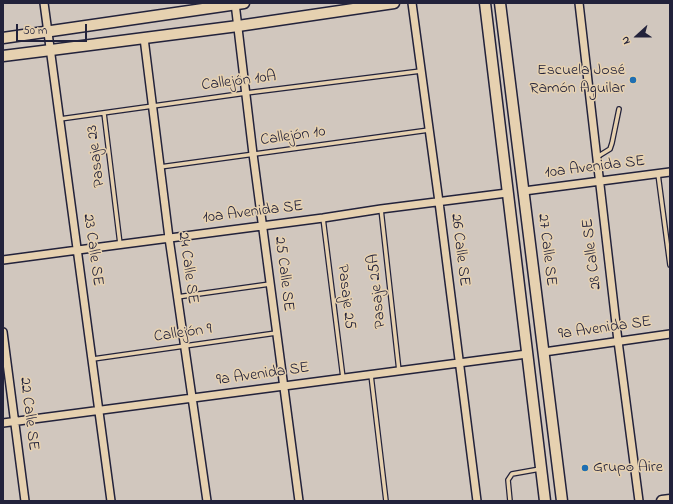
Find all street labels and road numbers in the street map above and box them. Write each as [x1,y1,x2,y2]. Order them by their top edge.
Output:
street label: Callejón 10A [200,68,278,96]
street label: Callejón 10 [259,123,327,151]
street label: Pasaje 23 [84,124,110,188]
street label: 10a Avenida SE [544,152,646,184]
street label: 10a Avenida SE [202,197,304,229]
street label: 23 Calle SE [77,213,107,287]
street label: 26 Calle SE [445,213,473,287]
street label: 27 Calle SE [532,213,560,287]
street label: 28 Calle SE [579,217,607,291]
street label: 24 Calle SE [172,231,202,305]
street label: 25 Calle SE [269,236,297,312]
street label: Pasaje 25A [365,253,391,329]
street label: Pasaje 25 [331,263,359,331]
street label: 9a Avenida SE [557,313,653,345]
street label: Callejón 9 [153,320,213,348]
street label: 9a Avenida SE [215,359,311,391]
street label: 22 Calle SE [14,376,42,452]

